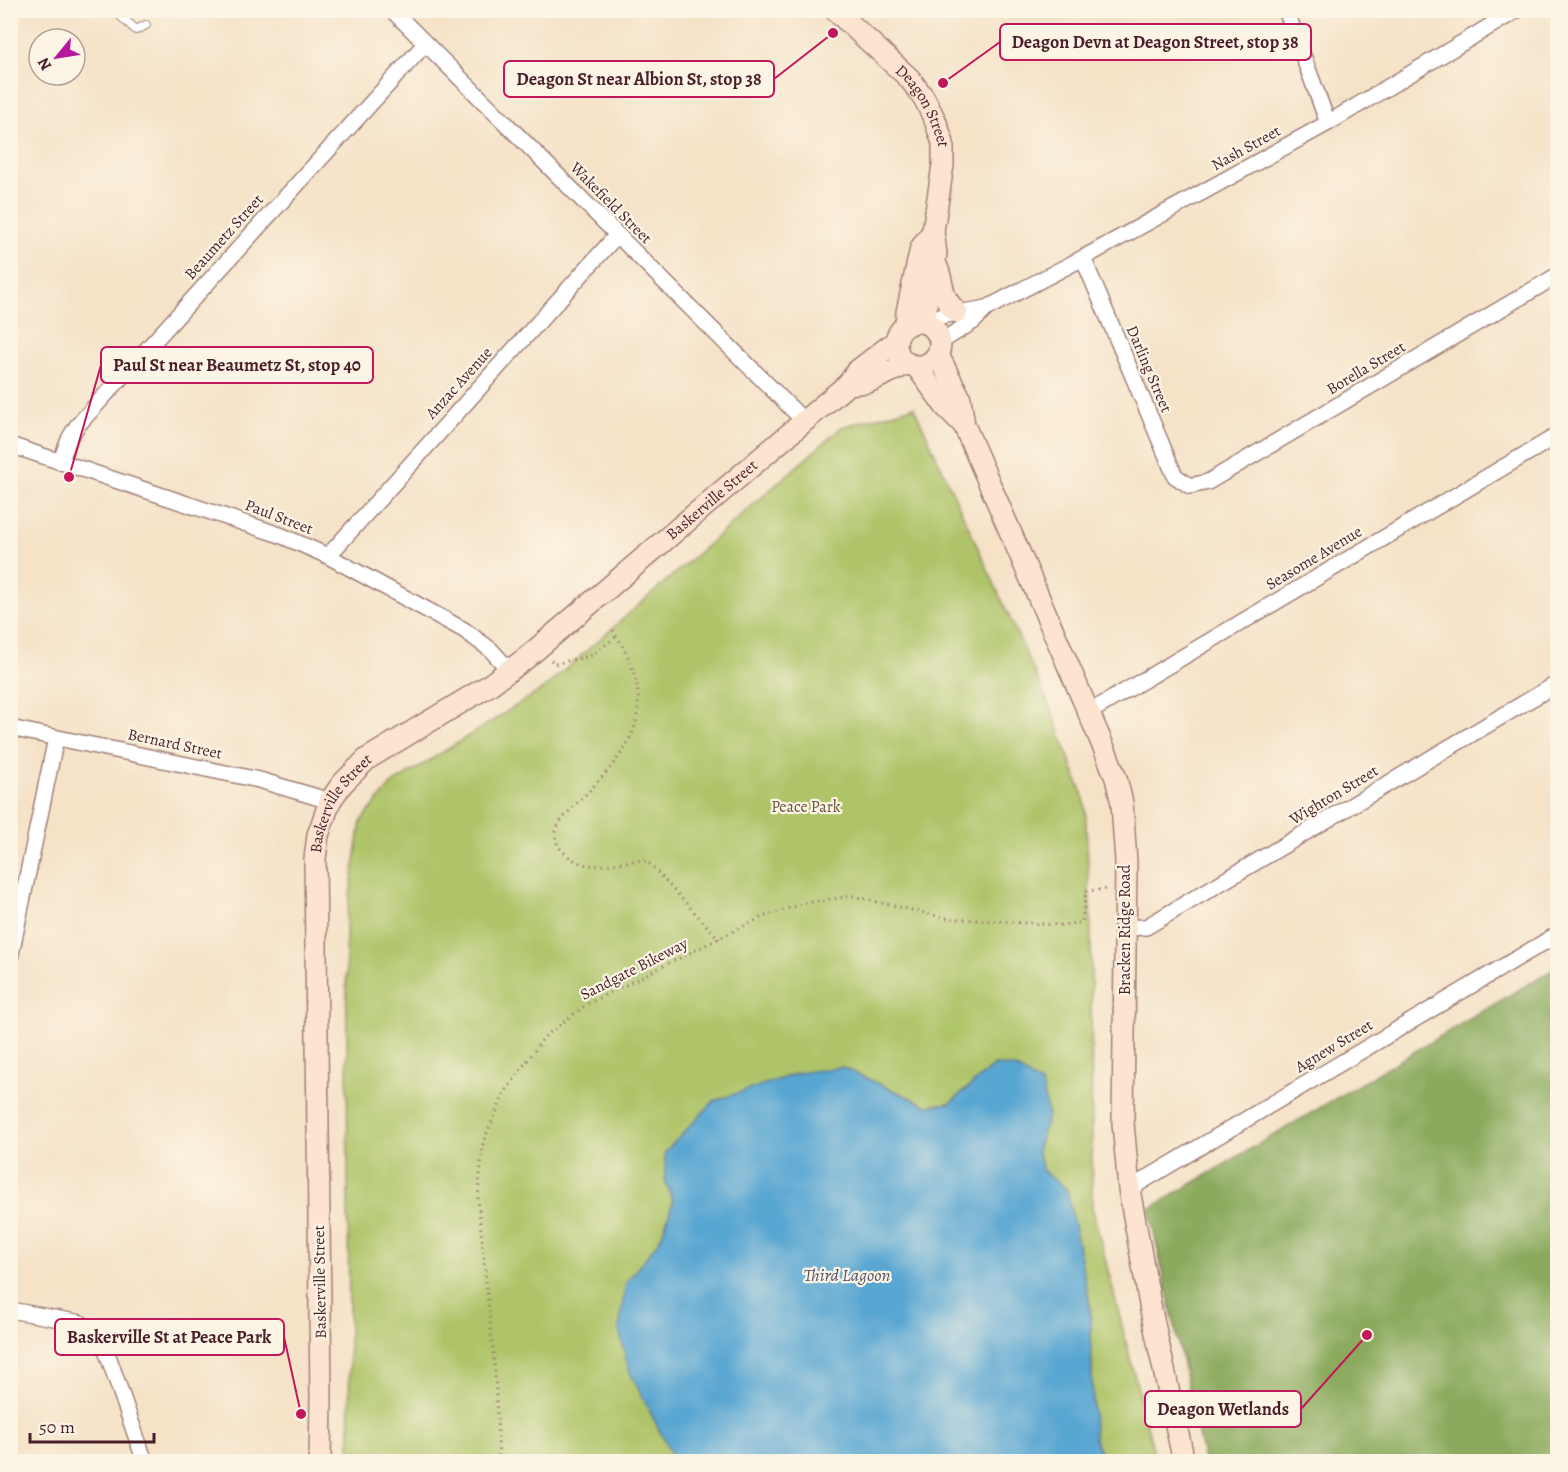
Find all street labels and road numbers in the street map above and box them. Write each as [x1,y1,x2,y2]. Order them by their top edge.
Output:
street label: Deagon Street [890,60,954,147]
street label: Nash Street [1207,120,1285,176]
street label: Wakefield Street [565,157,657,249]
street label: Beaumetz Street [180,189,268,285]
street label: Darling Street [1121,322,1177,416]
street label: Borella Street [1322,336,1410,400]
street label: Anzac Avenue [420,342,497,425]
street label: Baskerville Street [661,455,762,545]
street label: Paul Street [242,494,316,540]
street label: Seasome Avenue [1262,521,1366,595]
street label: Bernard Street [126,723,224,765]
street label: Baskerville Street [305,748,376,854]
street label: Wighton Street [1285,760,1382,831]
street label: Bracken Ridge Road [1114,864,1136,995]
street label: Sandgate Bikeway [576,932,692,1006]
street label: Agnew Street [1290,1014,1377,1078]
street label: Baskerville Street [308,1225,332,1339]

